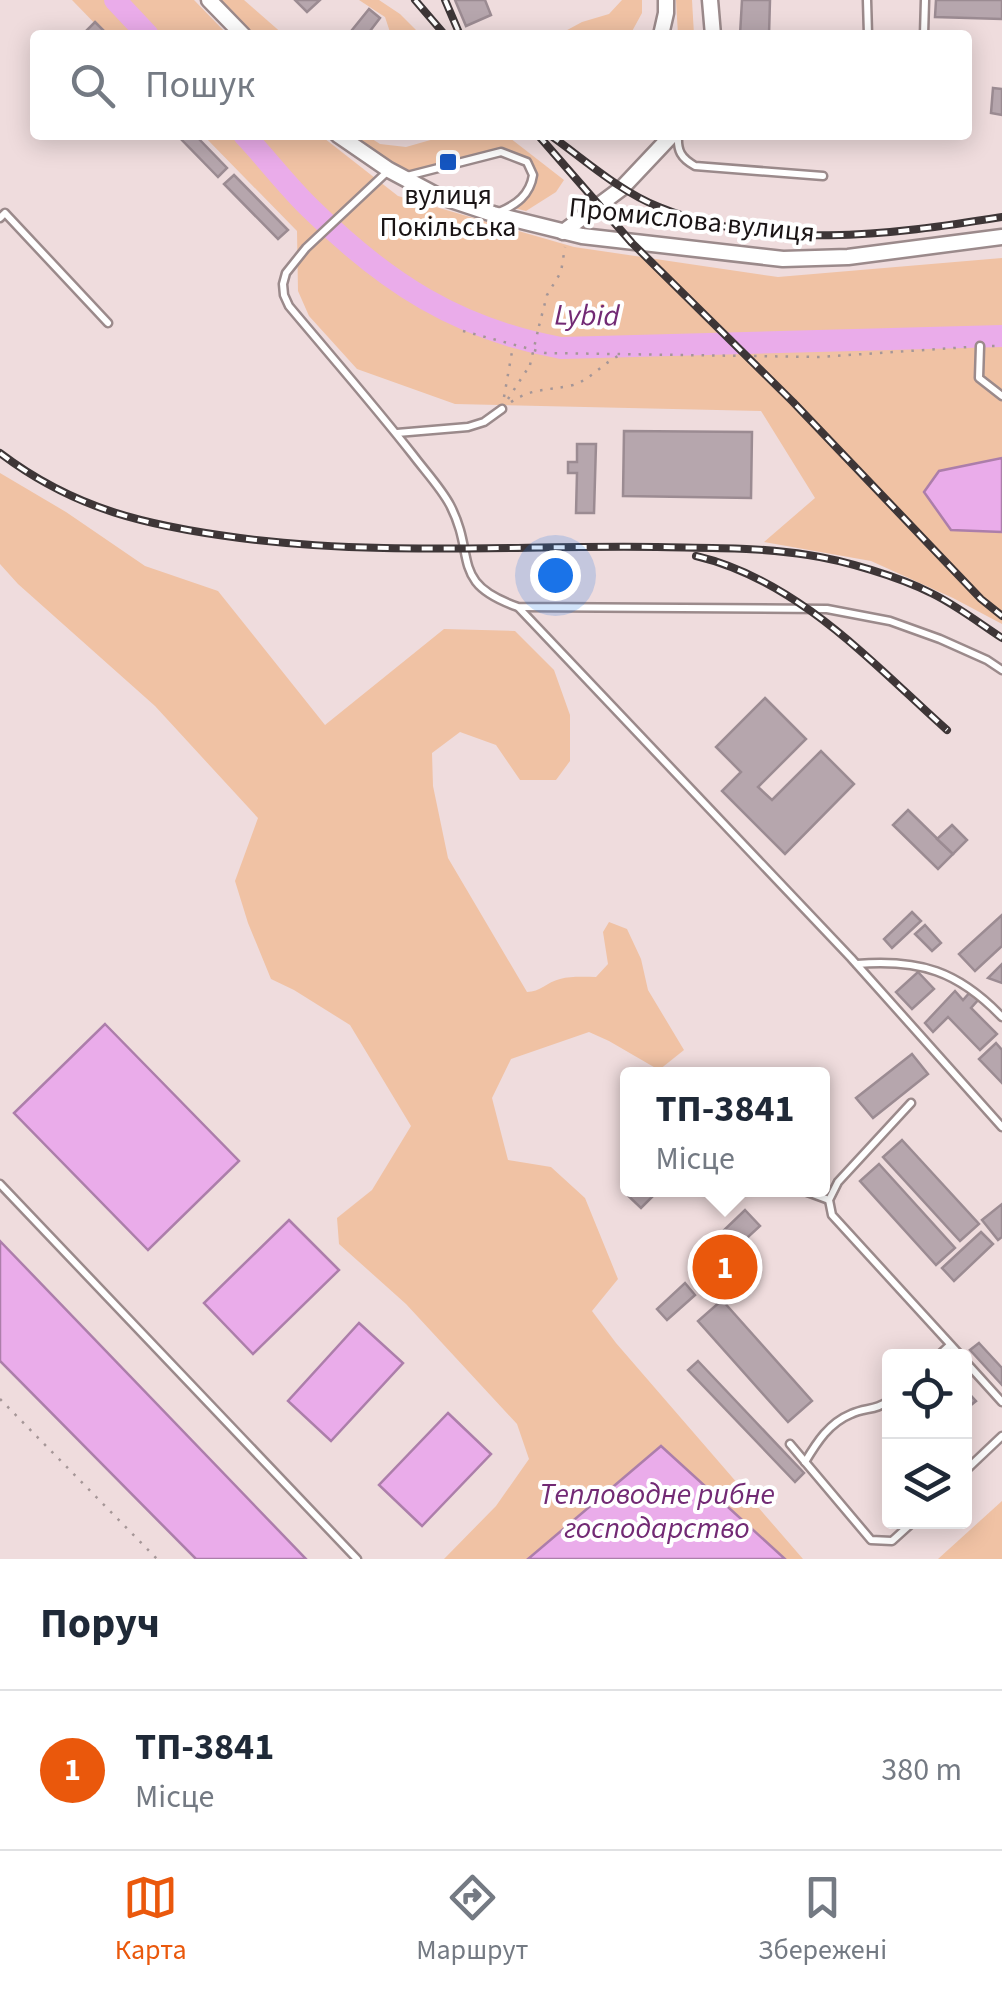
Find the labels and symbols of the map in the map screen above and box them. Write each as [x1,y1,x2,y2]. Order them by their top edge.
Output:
marker: вулиця Покільська [437,151,459,173]
place label: вулиця Покільська [380,175,516,247]
street label: Промислова вулиця [567,187,817,253]
water label: Lybid [554,293,621,338]
your location [530,550,581,601]
pin: 1 [692,1230,758,1304]
water label: Тепловодне рибне господарство [539,1473,775,1550]

